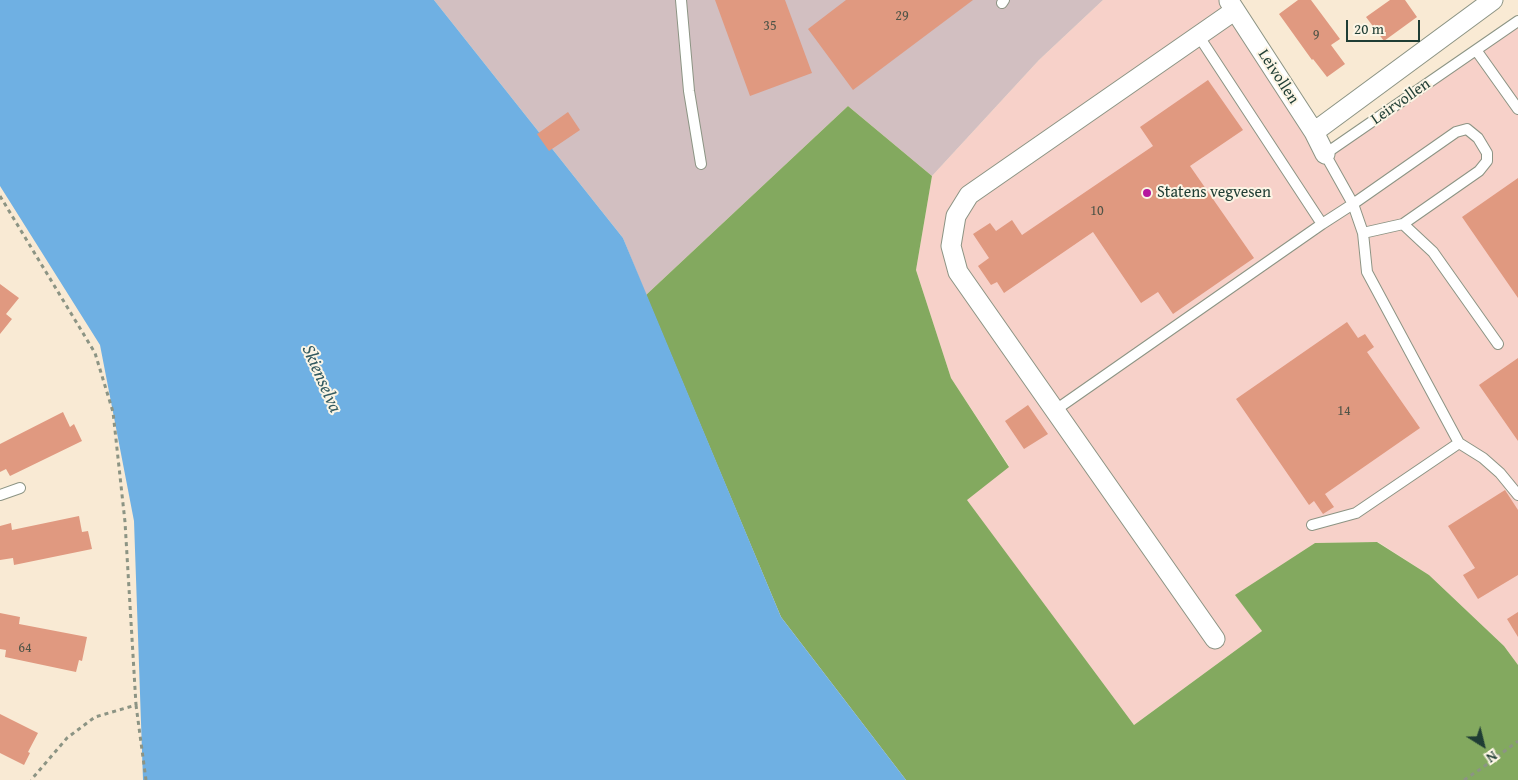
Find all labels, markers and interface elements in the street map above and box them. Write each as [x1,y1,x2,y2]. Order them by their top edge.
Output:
house number: 29 [895,8,909,24]
scale bar [1348,10,1422,42]
house number: 35 [763,18,777,34]
text: 20 m [1354,18,1384,39]
house number: 9 [1313,27,1319,43]
street label: Leivollen [1253,46,1303,108]
street label: Leirvollen [1368,75,1434,129]
place label: Statens vegvesen [1157,183,1271,203]
marker: Statens vegvesen [1141,187,1153,199]
house number: 10 [1090,203,1104,219]
water label: Skienselva [297,342,345,416]
house number: 14 [1337,403,1351,419]
house number: 64 [18,640,32,656]
north arrow [1458,720,1508,770]
text: N [1482,746,1501,768]

